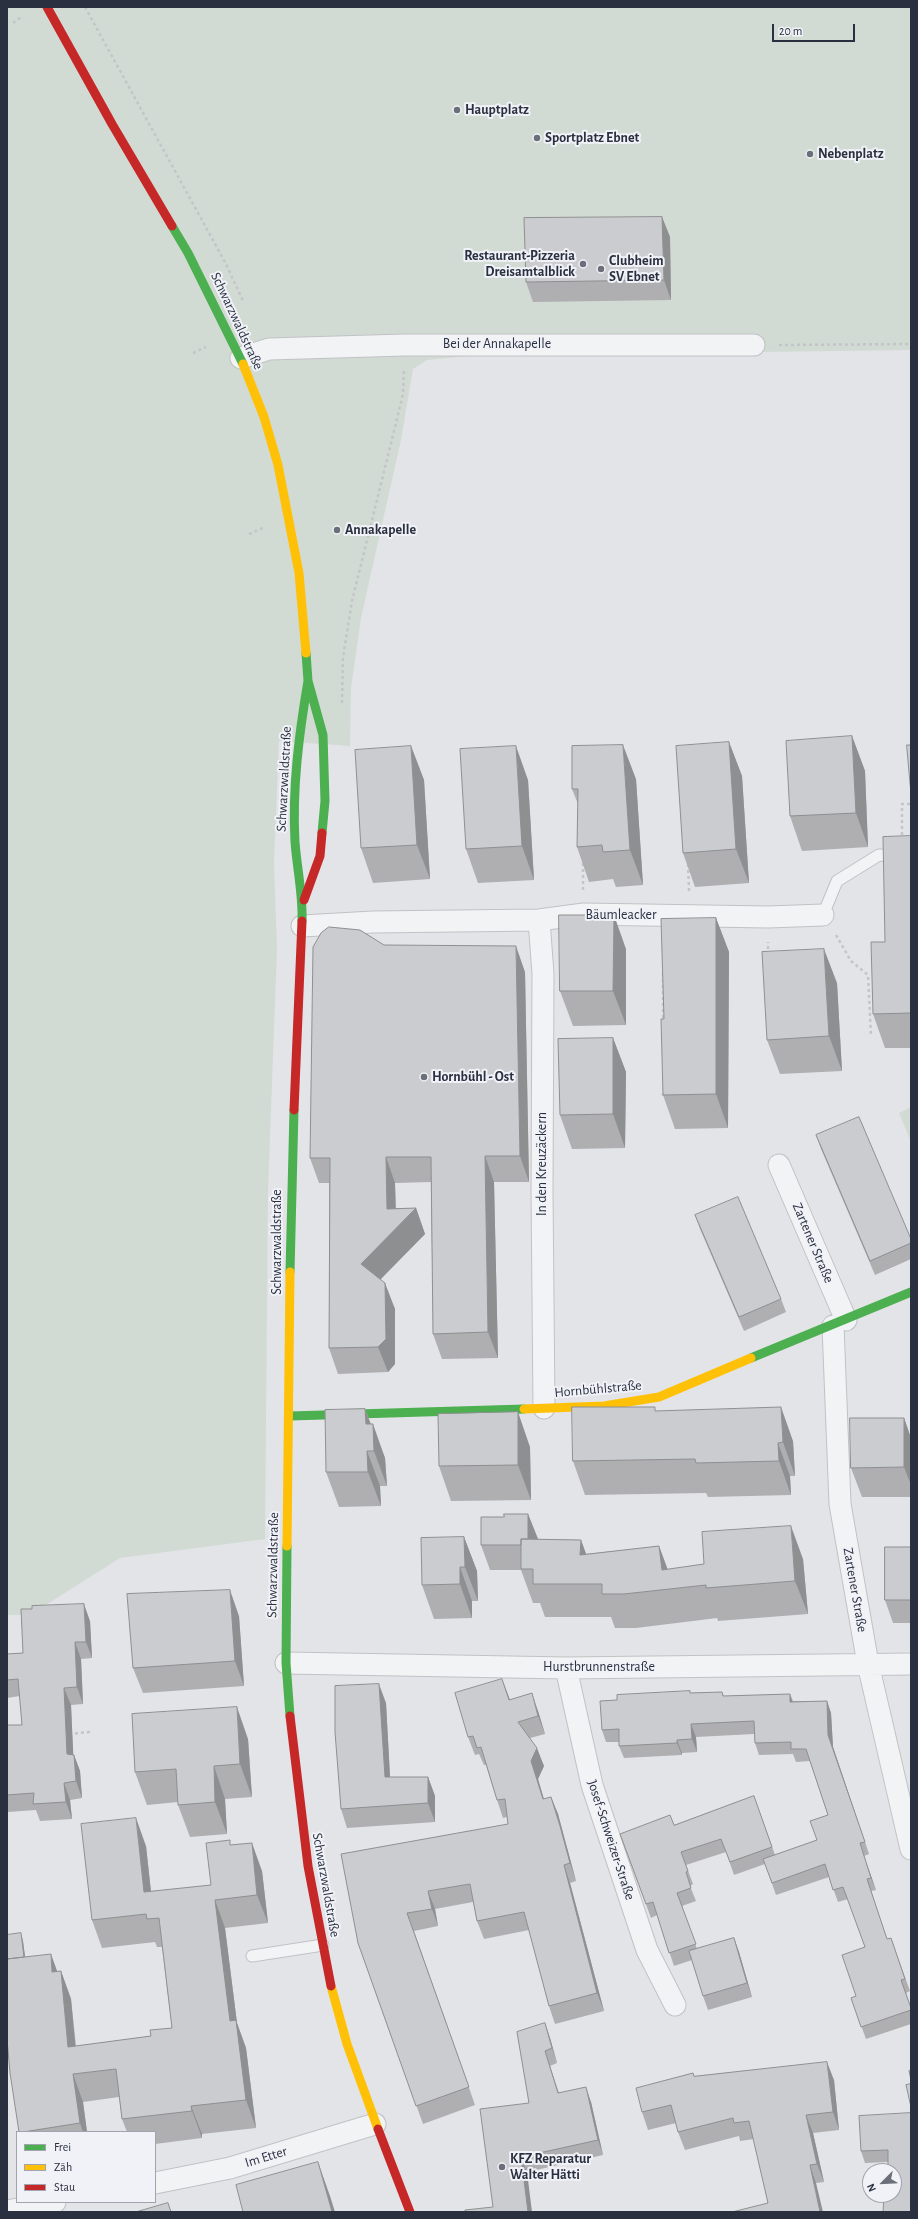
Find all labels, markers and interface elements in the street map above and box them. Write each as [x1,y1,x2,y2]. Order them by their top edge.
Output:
scale bar [774,16,857,42]
text: 20 m [779,25,802,37]
place label: Hauptplatz [465,102,529,118]
marker: Hauptplatz [452,105,462,115]
place label: Sportplatz Ebnet [545,130,639,146]
marker: Sportplatz Ebnet [532,133,542,143]
place label: Nebenplatz [818,146,884,162]
marker: Nebenplatz [805,149,815,159]
place label: Restaurant-Pizzeria Dreisamtalblick [464,248,575,280]
place label: Clubheim SV Ebnet [609,253,664,286]
marker: Restaurant-Pizzeria Dreisamtalblick [578,259,588,269]
marker: Clubheim SV Ebnet [596,264,606,274]
street label: Schwarzwaldstraße [207,270,267,372]
street label: Bei der Annakapelle [443,336,551,352]
place label: Annakapelle [345,522,416,538]
marker: Annakapelle [332,525,342,535]
street label: Schwarzwaldstraße [273,726,295,832]
street label: Bäumleacker [585,907,657,923]
place label: Hornbühl - Ost [432,1069,514,1085]
marker: Hornbühl - Ost [419,1072,429,1082]
street label: In den Kreuzäckern [534,1112,550,1216]
street label: Schwarzwaldstraße [269,1189,285,1295]
street label: Zartener Straße [789,1200,837,1286]
street label: Hornbühlstraße [554,1377,642,1401]
street label: Schwarzwaldstraße [264,1512,282,1618]
street label: Zartener Straße [839,1546,871,1634]
street label: Hurstbrunnenstraße [543,1659,655,1675]
street label: Josef-Schweizer-Straße [584,1778,638,1902]
street label: Schwarzwaldstraße [309,1832,343,1938]
legend [16,2131,156,2203]
text: Frei [54,2141,71,2153]
street label: Im Etter [243,2143,289,2171]
place label: KFZ Reparatur Walter Hätti [510,2151,591,2184]
text: Zäh [54,2161,72,2173]
marker: KFZ Reparatur Walter Hätti [497,2162,507,2172]
north arrow [862,2163,902,2203]
text: Stau [54,2181,75,2193]
text: N [865,2182,878,2193]

